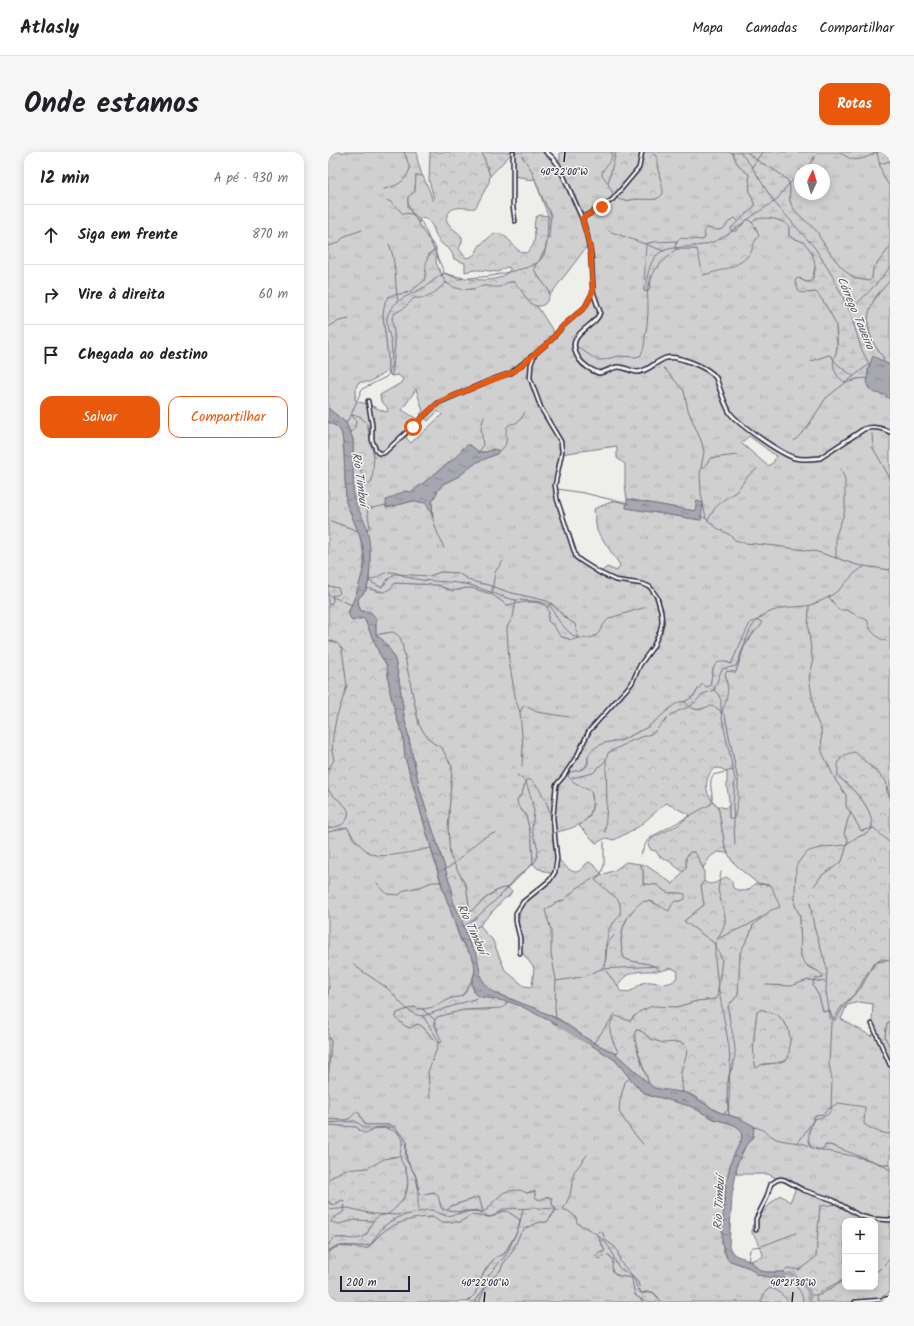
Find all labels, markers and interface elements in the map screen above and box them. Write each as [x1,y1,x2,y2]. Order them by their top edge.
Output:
text: Atlasly [20,13,79,43]
text: Mapa [692,17,723,39]
text: Camadas [745,17,797,39]
text: Compartilhar [819,17,894,39]
text: Onde estamos [24,82,199,127]
button: Rotas [819,83,890,125]
text: 40°22'00"W [540,164,588,180]
north arrow [794,164,830,200]
text: 12 min [40,165,89,192]
text: A pé · 930 m [214,168,288,189]
route end [593,198,611,216]
text: Siga em frente [78,223,178,247]
icon: ahead [40,224,62,246]
text: 870 m [252,224,288,245]
water label: Córrego Taueira [832,274,880,354]
text: Vire à direita [78,283,165,307]
icon: right [40,284,62,306]
text: 60 m [259,284,288,305]
text: Chegada ao destino [78,343,208,367]
icon: arrive [40,344,62,366]
button: Salvar [40,396,160,438]
button: Compartilhar [168,396,288,438]
route start [404,418,422,436]
water label: Rio Timbuí [346,451,373,511]
water label: Rio Timbuí [452,901,493,961]
water label: Rio Timbuí [709,1171,731,1230]
map controls [842,1218,878,1290]
button: + [842,1218,878,1254]
button: − [842,1254,878,1290]
scale bar [340,1274,410,1293]
text: 200 m [346,1274,377,1292]
text: 40°22'00"W [461,1275,509,1291]
text: 40°21'30"W [770,1275,816,1291]

